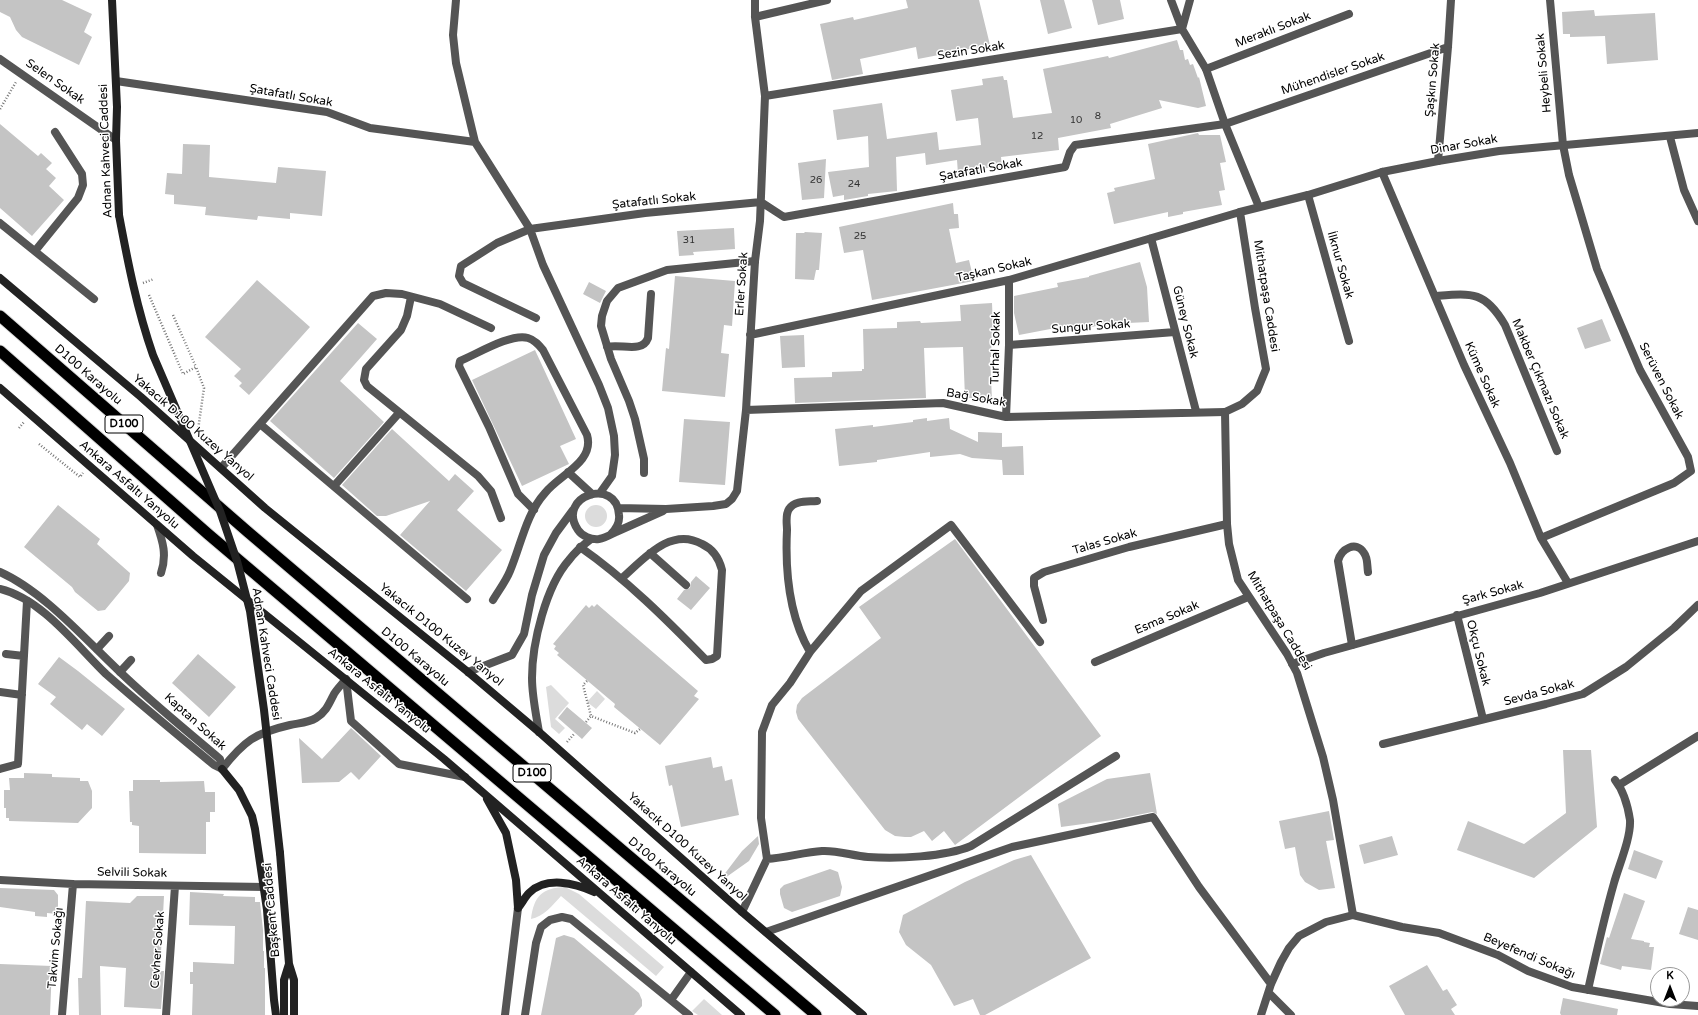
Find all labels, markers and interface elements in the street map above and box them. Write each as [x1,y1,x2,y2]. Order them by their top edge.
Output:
street label: Meraklı Sokak [1233,9,1313,51]
street label: Heybeli Sokak [1533,33,1555,113]
street label: Sezin Sokak [936,39,1006,63]
street label: Şaşkın Sokak [1423,42,1443,118]
street label: Mühendisler Sokak [1279,50,1387,98]
street label: Selen Sokak [23,56,87,108]
street label: Şatafatlı Sokak [248,82,334,110]
street label: Adnan Kahveci Caddesi [96,84,116,218]
house number: 8 [1095,110,1101,122]
house number: 10 [1070,114,1082,126]
house number: 12 [1031,130,1043,142]
street label: Dinar Sokak [1429,132,1499,158]
street label: Şatafatlı Sokak [938,156,1024,184]
house number: 26 [810,174,822,186]
house number: 24 [848,178,860,190]
street label: Şatafatlı Sokak [611,189,697,213]
house number: 25 [854,230,866,242]
street label: İlknur Sokak [1323,230,1357,300]
house number: 31 [683,234,695,246]
street label: Mithatpaşa Caddesi [1250,239,1282,353]
street label: Erler Sokak [733,252,751,316]
street label: Taşkan Sokak [955,254,1033,286]
street label: Güney Sokak [1169,284,1201,360]
street label: Turhal Sokak [988,311,1004,385]
street label: Sungur Sokak [1051,317,1131,337]
street label: Makber Çıkmazı Sokak [1508,317,1572,441]
street label: Küme Sokak [1461,340,1503,410]
street label: Serüven Sokak [1636,340,1686,422]
street label: D100 Karayolu [51,342,125,408]
street label: Yakacık D100 Kuzey Yanyol [130,372,256,484]
street label: Bağ Sokak [945,386,1007,410]
road number: D100 [105,415,143,433]
street label: Ankara Asfaltı Yanyolu [76,438,182,532]
street label: Talas Sokak [1071,526,1139,558]
street label: Mithatpaşa Caddesi [1244,569,1314,673]
street label: Şark Sokak [1461,578,1525,608]
street label: Yakacık D100 Kuzey Yanyol [376,581,506,689]
street label: Adnan Kahveci Caddesi [248,587,284,721]
street label: Esma Sokak [1133,598,1201,638]
street label: Okçu Sokak [1463,619,1493,687]
street label: D100 Karayolu [378,624,452,690]
street label: Ankara Asfaltı Yanyolu [325,645,433,737]
street label: Sevda Sokak [1502,677,1576,709]
street label: Kaptan Sokak [161,690,229,754]
road number: D100 [513,764,551,782]
street label: Yakacık D100 Kuzey Yanyol [624,790,750,904]
street label: D100 Karayolu [625,834,699,900]
street label: Ankara Asfaltı Yanyolu [573,854,679,948]
street label: Başkent Caddesi [261,862,283,958]
street label: Selvili Sokak [97,865,167,881]
street label: Takvim Sokağı [45,907,67,989]
street label: Cevher Sokak [148,911,168,989]
street label: Beyefendi Sokağı [1481,930,1577,982]
north arrow [1650,967,1690,1007]
text: K [1666,969,1674,982]

